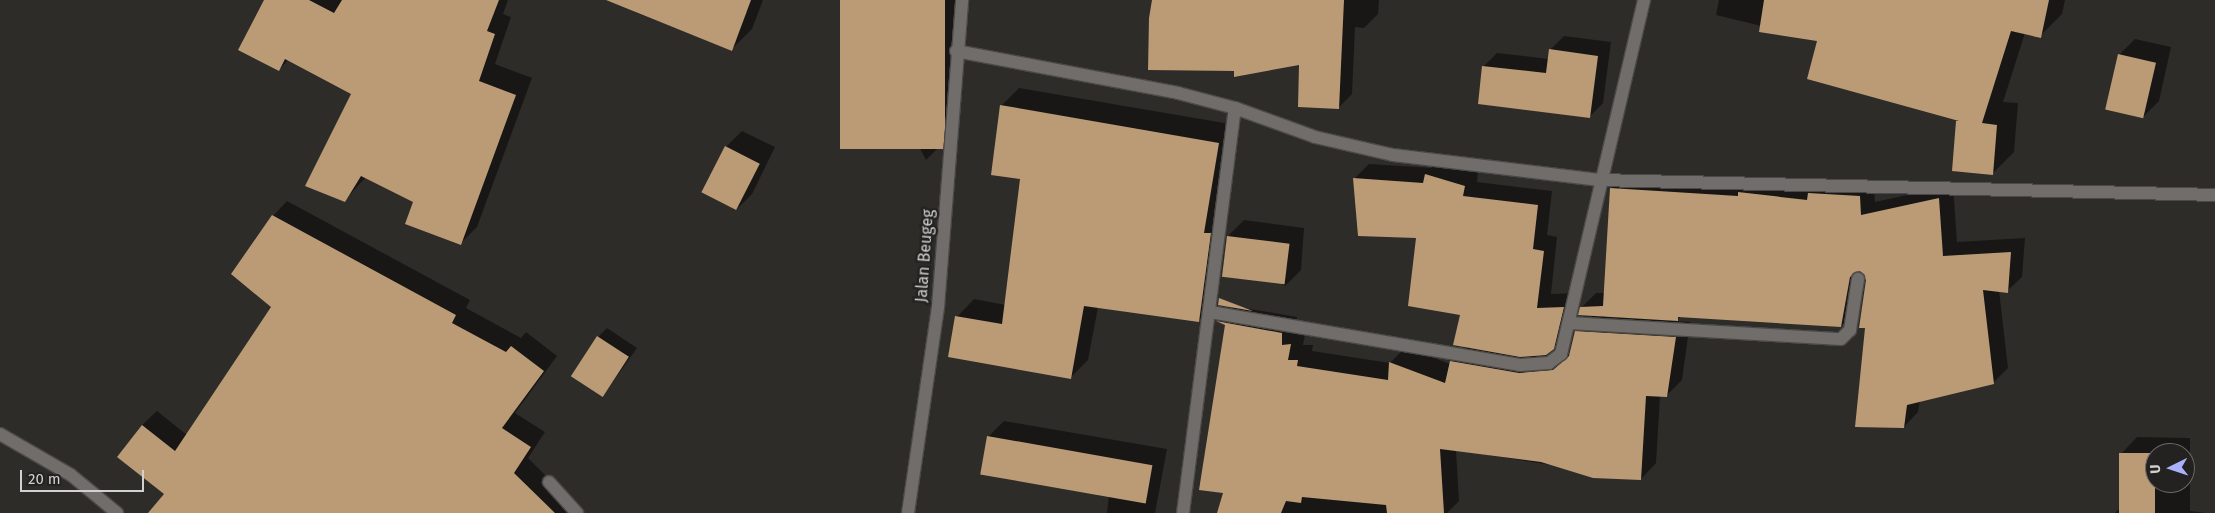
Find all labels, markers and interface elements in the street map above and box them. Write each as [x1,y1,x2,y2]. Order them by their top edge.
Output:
street label: Jalan Beugeg [912,209,938,303]
north arrow [2145,443,2195,493]
scale bar [22,460,146,492]
text: U [2147,464,2164,474]
text: 20 m [28,470,61,488]

